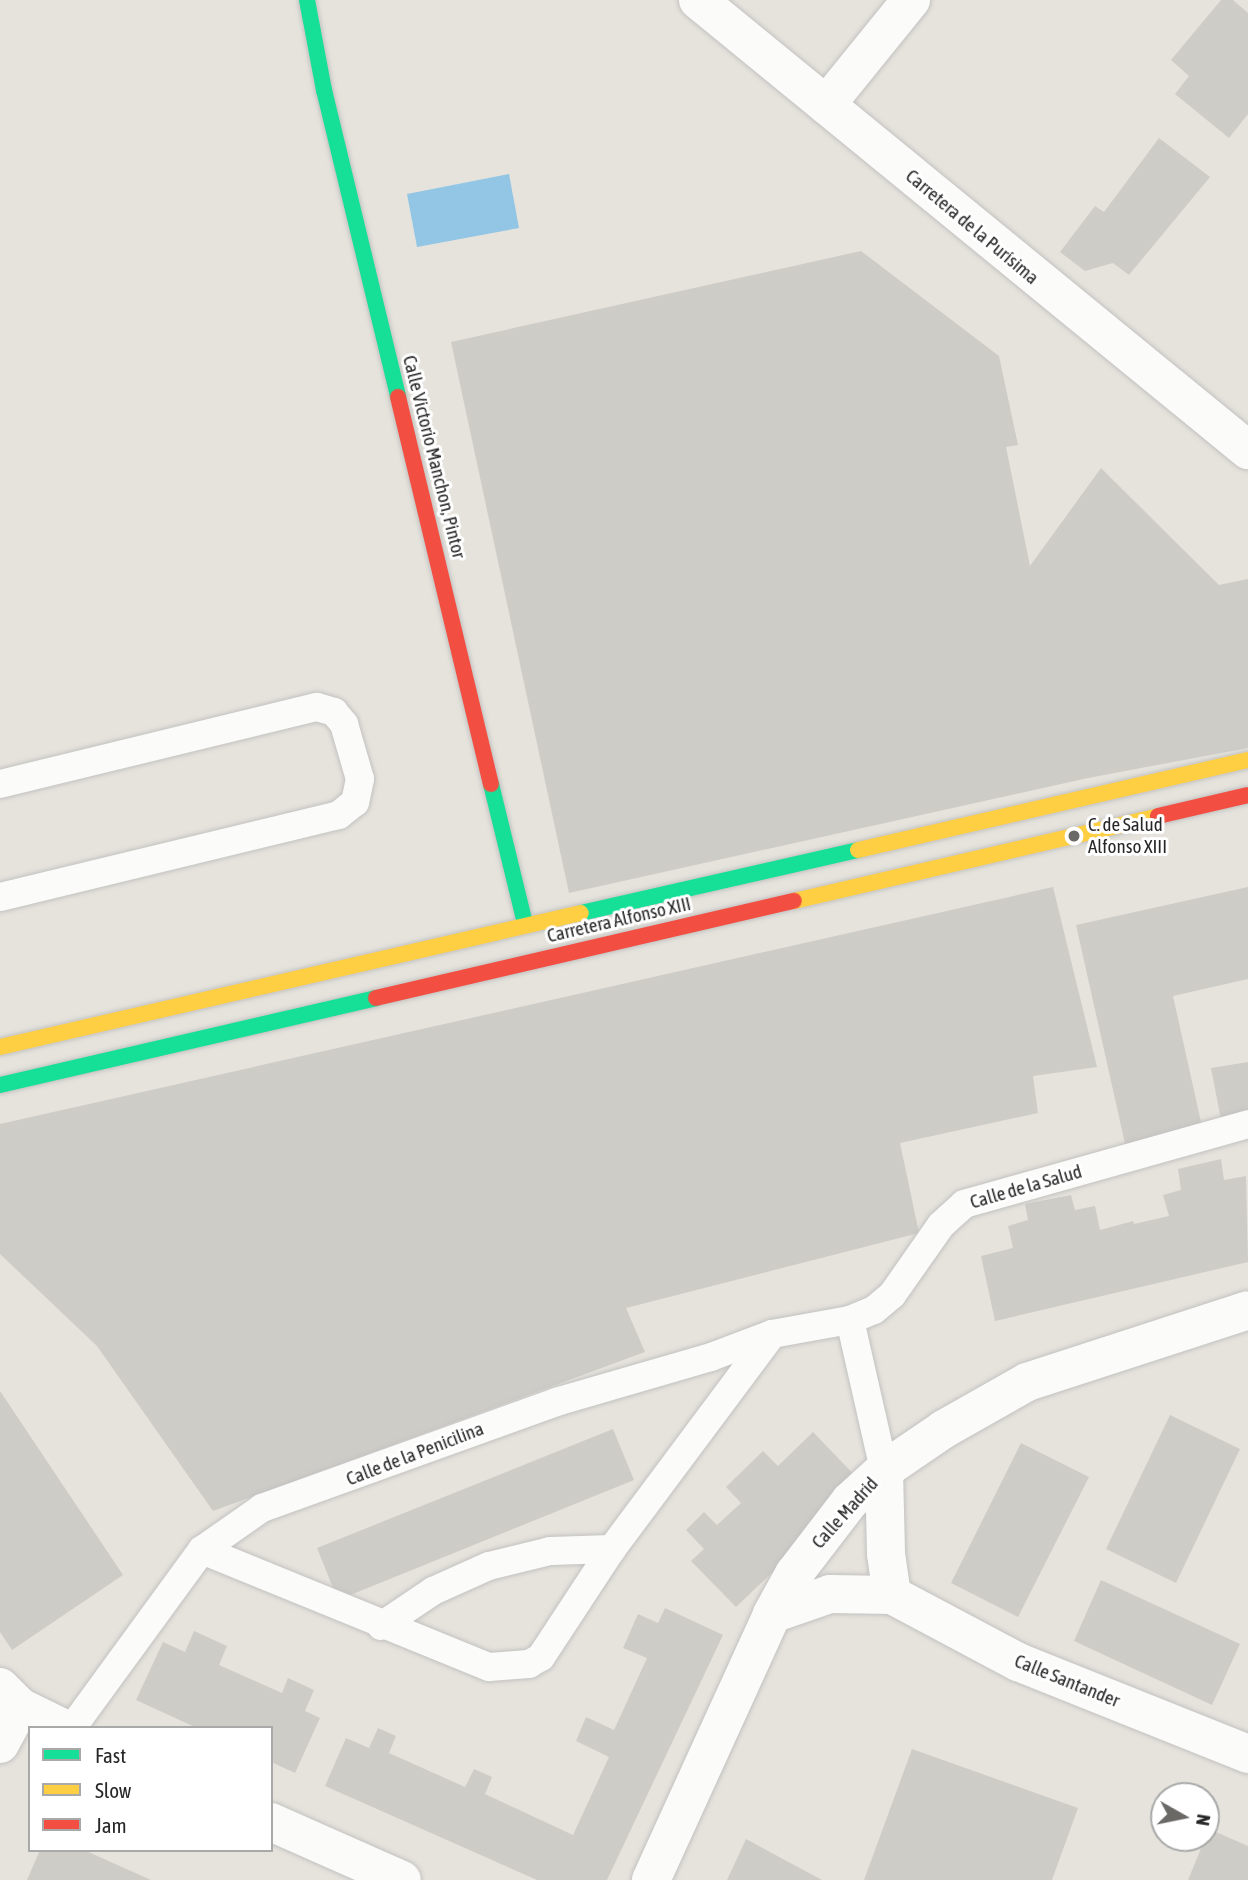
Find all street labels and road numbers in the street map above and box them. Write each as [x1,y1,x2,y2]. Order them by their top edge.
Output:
street label: Carretera de la Purísima [901,165,1043,289]
street label: Calle Victorio Manchon, Pintor [398,353,470,561]
street label: Carretera Alfonso XIII [545,892,693,948]
street label: Calle de la Salud [967,1160,1085,1214]
street label: Calle de la Penicilina [343,1417,487,1491]
street label: Calle Madrid [807,1473,883,1553]
street label: Calle Santander [1011,1650,1123,1712]

